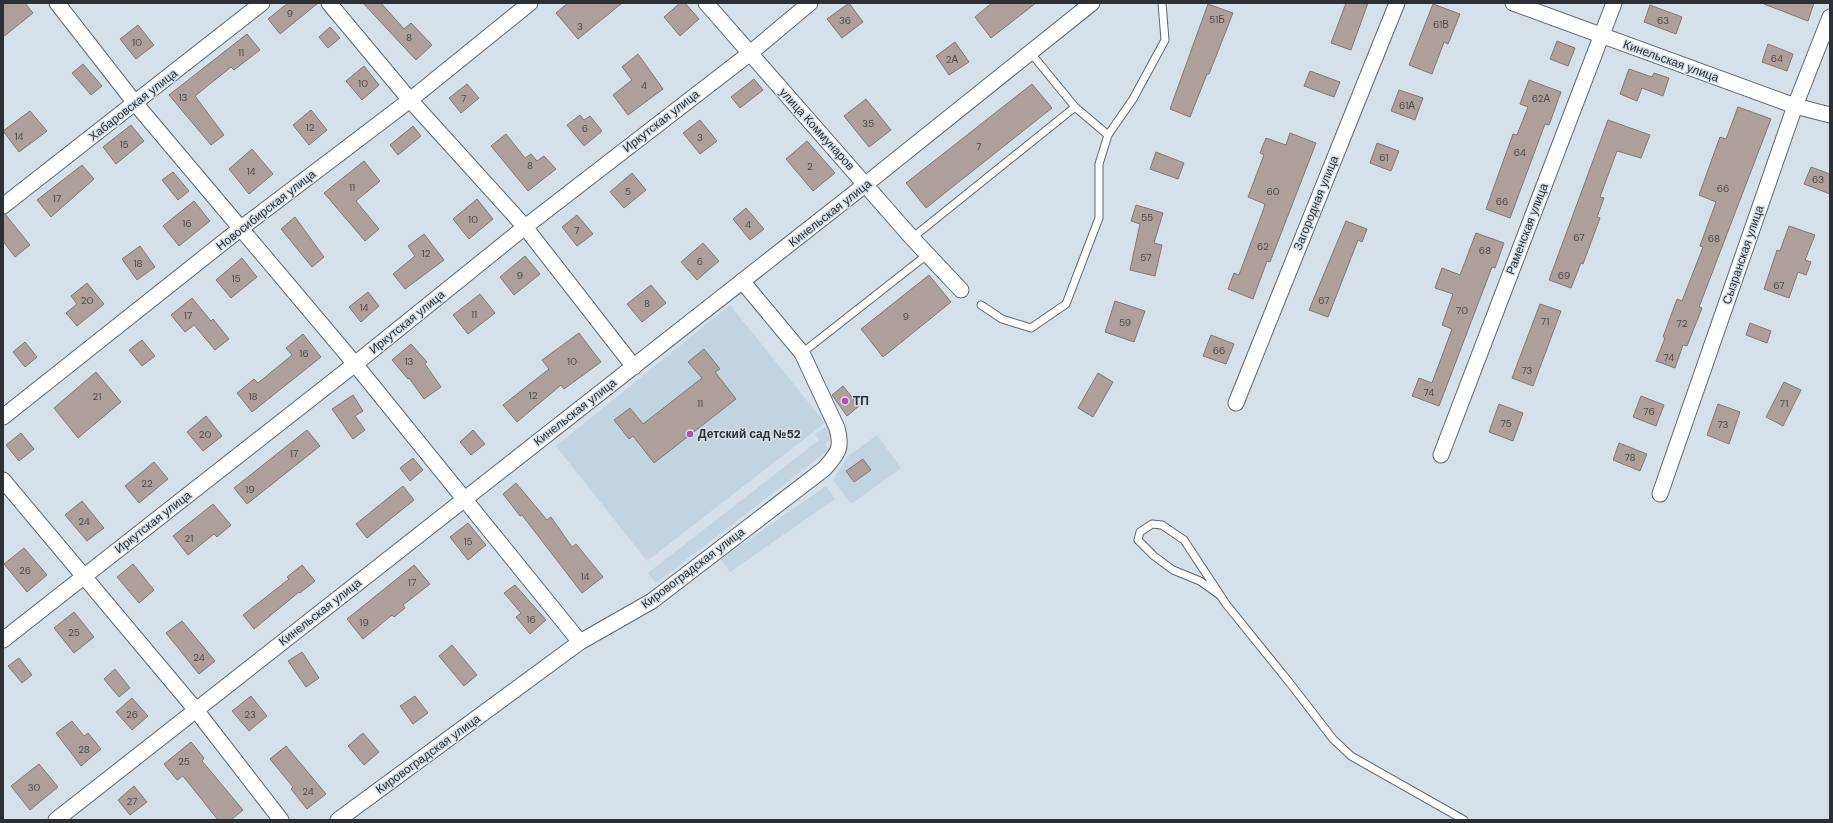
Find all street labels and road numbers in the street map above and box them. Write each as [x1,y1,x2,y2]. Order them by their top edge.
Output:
street label: Кинельская улица [1621,36,1721,86]
street label: Хабаровская улица [85,65,181,145]
street label: улица Коммунаров [776,84,858,174]
street label: Иркутская улица [619,86,703,156]
street label: Загородная улица [1290,153,1342,253]
street label: Новосибирская улица [213,166,319,254]
street label: Кинельская улица [785,175,875,250]
street label: Раменская улица [1502,181,1552,277]
street label: Сызранская улица [1719,203,1768,307]
street label: Иркутская улица [366,286,448,357]
street label: Кинельская улица [530,374,620,449]
street label: Иркутская улица [111,487,195,557]
street label: Кировоградская улица [638,524,748,612]
street label: Кинельская улица [275,574,365,649]
street label: Кировоградская улица [373,710,484,797]

